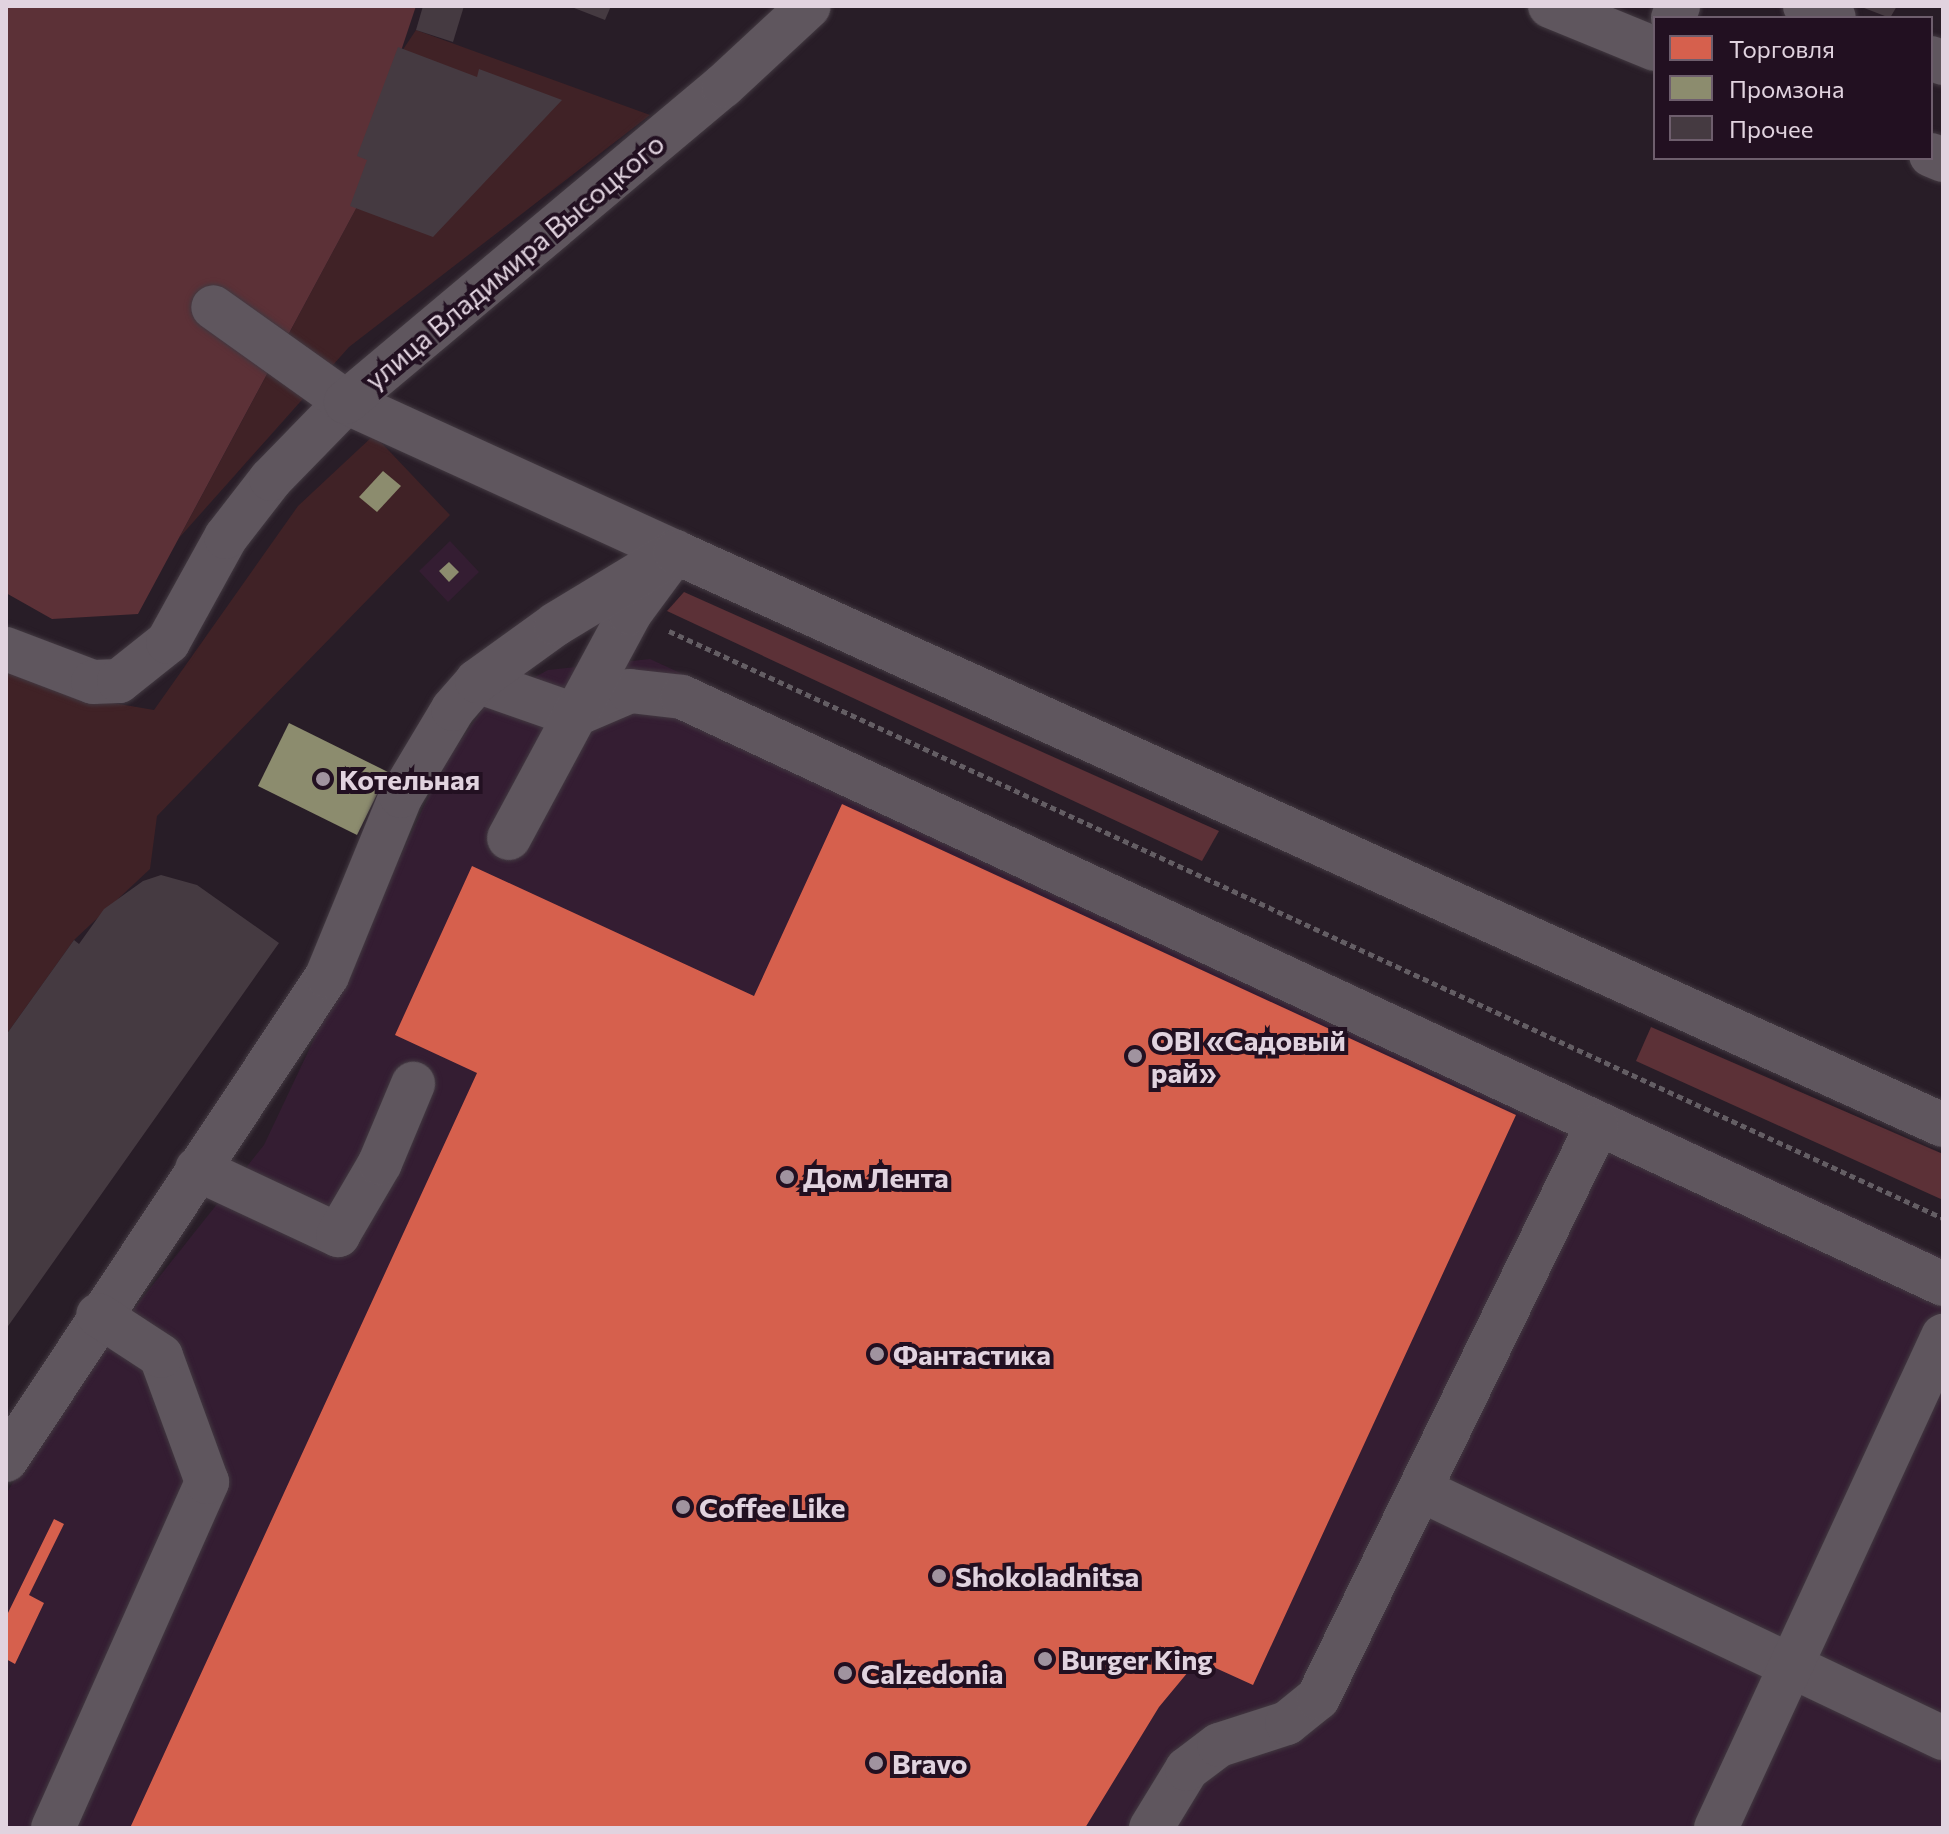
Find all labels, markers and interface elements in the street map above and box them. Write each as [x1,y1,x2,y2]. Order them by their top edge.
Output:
legend [1653,16,1933,160]
text: Торговля [1729,34,1835,63]
text: Промзона [1729,74,1844,103]
text: Прочее [1729,114,1813,143]
street label: улица Владимира Высоцкого [357,126,671,396]
place label: Котельная [339,762,480,796]
marker: Котельная [314,770,332,788]
place label: OBI «Садовый рай» [1151,1023,1346,1089]
marker: OBI «Садовый рай» [1126,1047,1144,1065]
place label: Дом Лента [803,1160,948,1194]
marker: Дом Лента [778,1168,796,1186]
place label: Фантастика [893,1337,1051,1371]
marker: Фантастика [868,1345,886,1363]
place label: Coffee Like [699,1490,845,1524]
marker: Coffee Like [674,1498,692,1516]
place label: Shokoladnitsa [955,1559,1139,1593]
marker: Shokoladnitsa [930,1567,948,1585]
place label: Burger King [1061,1642,1213,1676]
marker: Burger King [1036,1650,1054,1668]
place label: Calzedonia [861,1656,1003,1690]
marker: Calzedonia [836,1664,854,1682]
place label: Bravo [892,1746,968,1780]
marker: Bravo [867,1754,885,1772]

